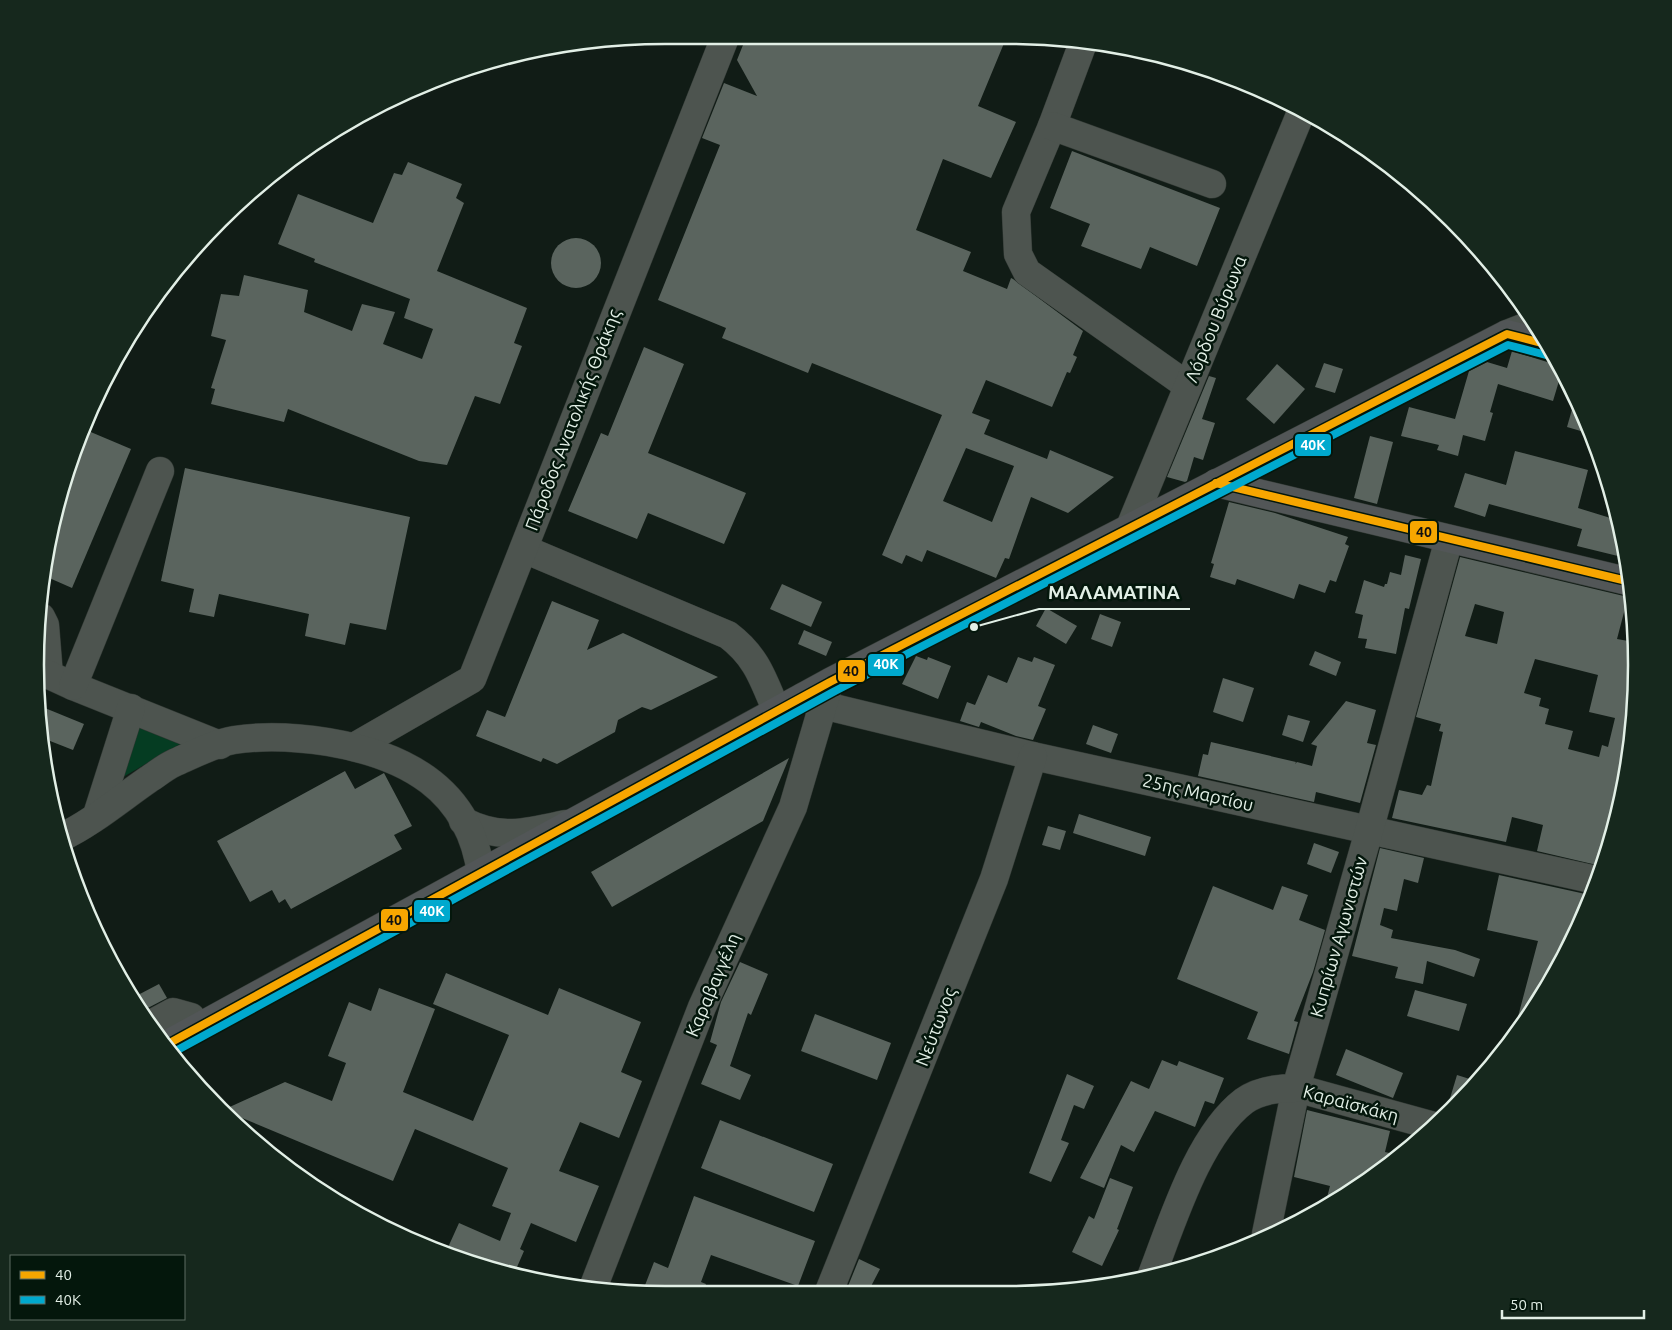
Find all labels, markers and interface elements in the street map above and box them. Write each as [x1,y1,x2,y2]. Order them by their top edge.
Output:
street label: Λόρδου Βύρωνα [1181,252,1250,385]
street label: Πάροδος Ανατολικής Θράκης [521,306,625,534]
line badge: 40Κ [1294,433,1332,457]
text: 40Κ [1300,437,1326,453]
line badge: 40 [1409,520,1438,544]
text: 40 [1416,524,1432,540]
callout: ΜΑΛΑΜΑΤΙΝΑ [1039,575,1190,609]
text: ΜΑΛΑΜΑΤΙΝΑ [1048,581,1181,603]
line badge: 40Κ [867,653,905,677]
text: 40Κ [873,656,899,672]
line badge: 40 [837,659,866,683]
text: 40 [843,663,859,679]
street label: 25ης Μαρτίου [1141,770,1256,815]
street label: Κυπρίων Αγωνιστών [1306,854,1371,1019]
line badge: 40Κ [413,899,451,923]
text: 40Κ [419,903,445,919]
line badge: 40 [380,908,409,932]
text: 40 [386,912,402,928]
street label: Καραβαγγέλη [681,930,743,1040]
street label: Νεύτωνος [911,985,960,1069]
street label: Καραϊσκάκη [1301,1081,1401,1125]
legend [10,1255,185,1320]
text: 40 [55,1266,72,1283]
scale bar [1502,1288,1644,1320]
text: 40Κ [55,1291,81,1308]
text: 50 m [1510,1296,1543,1313]

